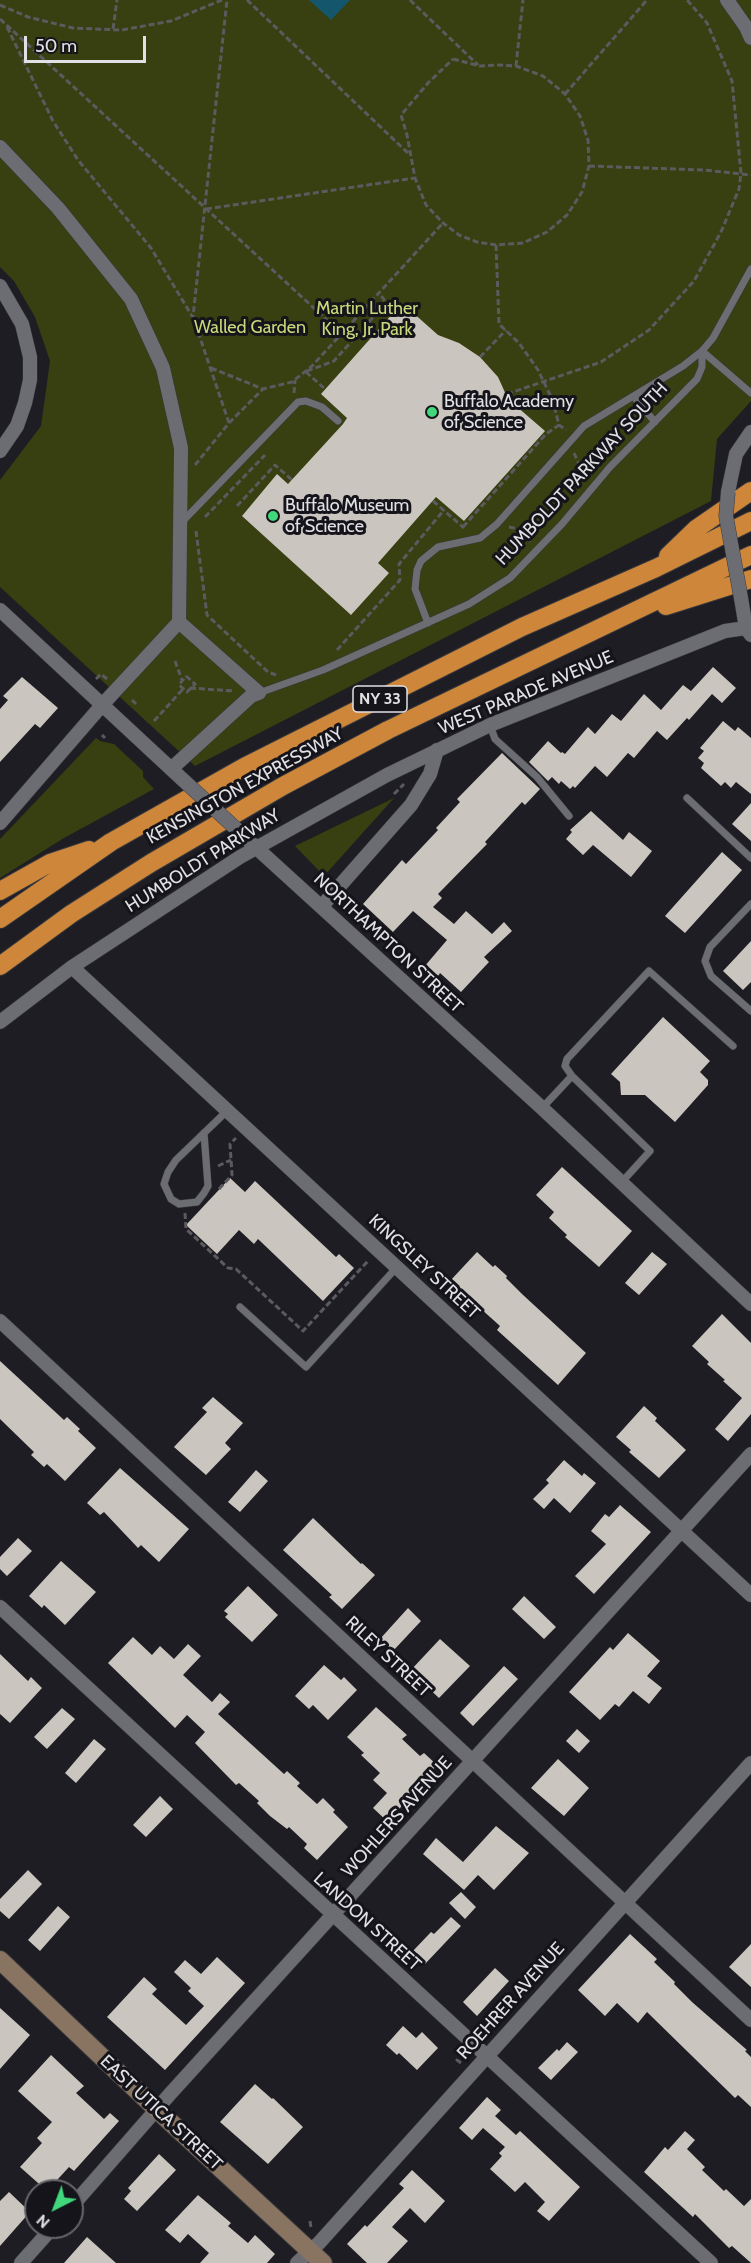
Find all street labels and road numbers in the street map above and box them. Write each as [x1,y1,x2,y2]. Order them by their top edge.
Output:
street label: HUMBOLDT PARKWAY SOUTH [492,378,672,570]
street label: WEST PARADE AVENUE [435,646,617,740]
road number: NY 33 [353,686,407,712]
street label: KENSINGTON EXPRESSWAY [143,723,347,849]
street label: HUMBOLDT PARKWAY [122,805,284,917]
street label: NORTHAMPTON STREET [309,868,467,1018]
street label: KINGSLEY STREET [364,1210,484,1324]
street label: RILEY STREET [341,1612,435,1702]
street label: WOHLERS AVENUE [337,1752,457,1882]
street label: LANDON STREET [309,1868,425,1976]
street label: ROEHRER AVENUE [453,1938,569,2064]
street label: EAST UTICA STREET [95,2051,227,2175]

